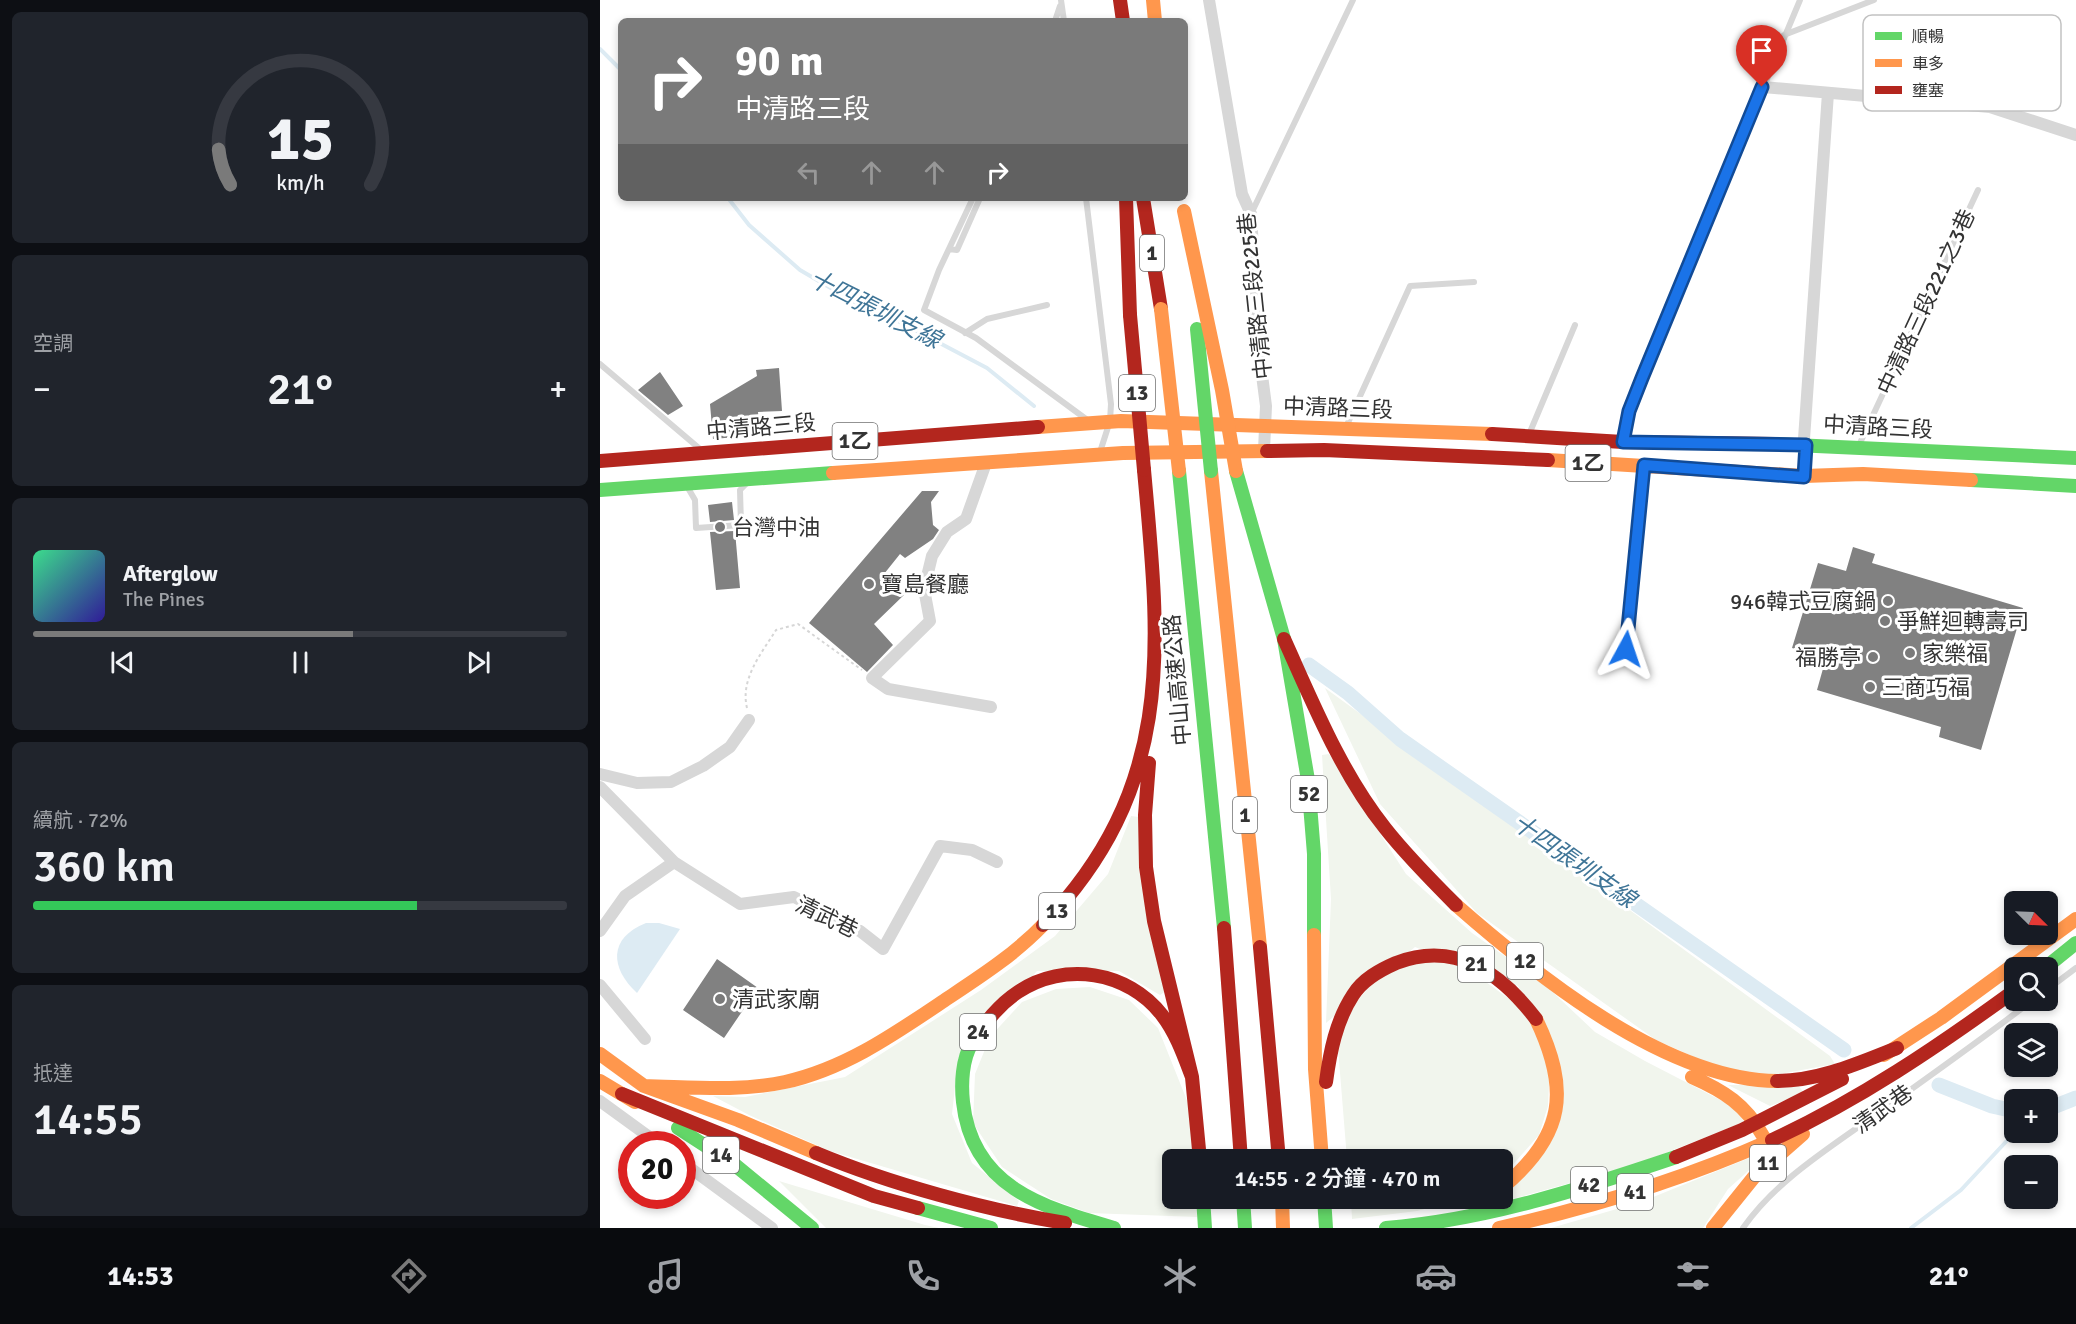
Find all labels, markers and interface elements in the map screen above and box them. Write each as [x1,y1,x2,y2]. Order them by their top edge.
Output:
legend [1863,15,2061,111]
pin [1736,25,1787,87]
text: 順暢 [1912,27,1944,47]
icon: arrive [1745,34,1778,67]
text: 90 m [735,36,824,87]
icon: right [636,42,714,120]
text: 車多 [1912,54,1944,74]
text: 壅塞 [1912,81,1944,101]
text: 中清路三段 [735,93,870,126]
text: 15 [266,100,334,177]
icon: left [792,156,825,189]
icon: ahead [855,156,888,189]
icon: ahead [918,156,951,189]
icon: right [981,156,1014,189]
text: km/h [276,170,324,196]
street label: 中清路三段221之3巷 [1871,205,1981,399]
street label: 中清路三段225巷 [1233,211,1277,381]
road number: 1 [1140,235,1164,271]
water label: 十四張圳支線 [804,263,949,356]
text: 空調 [33,331,73,356]
text: 21° [267,362,333,417]
text: − [33,369,51,410]
text: + [549,369,567,410]
road number: 13 [1119,375,1155,411]
street label: 中清路三段 [1283,393,1393,423]
street label: 中清路三段 [705,409,817,445]
street label: 中清路三段 [1822,411,1934,443]
road number: 1乙 [832,423,878,459]
road number: 1乙 [1566,445,1610,481]
place label: 台灣中油 [732,514,820,541]
marker: 台灣中油 [713,520,727,534]
text: Afterglow [123,560,218,587]
place label: 寶島餐廳 [881,571,969,598]
marker: 寶島餐廳 [862,577,876,591]
text: The Pines [123,587,205,612]
place label: 946韓式豆腐鍋 [1730,588,1876,615]
marker: 946韓式豆腐鍋 [1881,594,1895,608]
place label: 爭鮮迴轉壽司 [1897,608,2029,635]
street label: 中山高速公路 [1158,613,1196,747]
marker: 爭鮮迴轉壽司 [1878,614,1892,628]
position arrow [1594,617,1658,681]
place label: 家樂福 [1922,640,1988,667]
place label: 福勝亭 [1795,644,1861,671]
icon: previous [106,646,139,679]
icon: pause [284,646,317,679]
icon: next [462,646,495,679]
marker: 家樂福 [1903,646,1917,660]
marker: 福勝亭 [1866,650,1880,664]
place label: 三商巧福 [1882,674,1970,701]
marker: 三商巧福 [1863,680,1877,694]
road number: 52 [1291,776,1327,812]
road number: 1 [1233,797,1257,833]
water label: 十四張圳支線 [1506,807,1644,916]
text: 續航 · 72% [33,808,128,833]
text: 360 km [33,839,175,894]
street label: 清武巷 [791,890,863,944]
north arrow [2004,891,2058,945]
map controls [2004,891,2058,1209]
road number: 13 [1039,893,1075,929]
road number: 12 [1507,943,1543,979]
road number: 21 [1458,946,1494,982]
button: search [2004,957,2058,1011]
place label: 清武家廟 [732,986,820,1013]
marker: 清武家廟 [713,992,727,1006]
road number: 24 [960,1014,996,1050]
button: layers [2004,1023,2058,1077]
text: 抵達 [33,1061,73,1086]
street label: 清武巷 [1848,1079,1918,1139]
button: + [2004,1089,2058,1143]
text: 14:55 [33,1092,143,1147]
speed limit sign: 20 [618,1131,696,1209]
road number: 14 [703,1137,739,1173]
road number: 11 [1750,1145,1786,1181]
button: − [2004,1155,2058,1209]
text: 14:55 · 2 分鐘 · 470 m [1235,1165,1440,1192]
road number: 42 [1571,1167,1607,1203]
road number: 41 [1617,1174,1653,1210]
icon: directions [388,1255,430,1297]
icon: music [645,1255,687,1297]
icon: phone [902,1255,944,1297]
icon: climate [1159,1255,1201,1297]
icon: car [1415,1255,1457,1297]
icon: filters [1672,1255,1714,1297]
text: 14:53 [107,1260,174,1293]
text: 21° [1929,1260,1969,1293]

